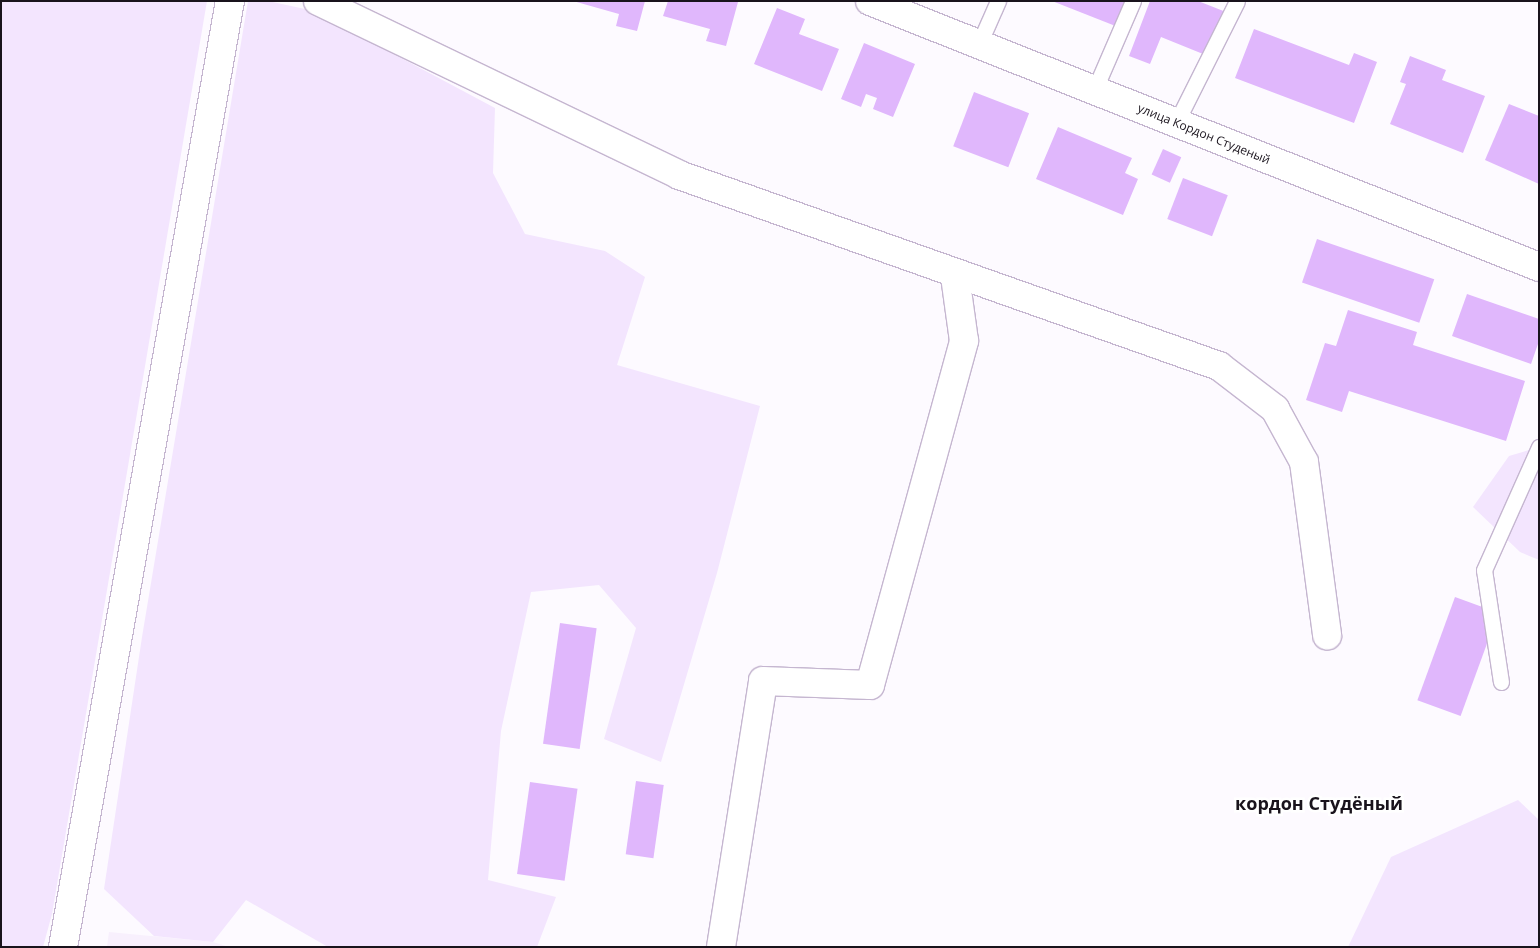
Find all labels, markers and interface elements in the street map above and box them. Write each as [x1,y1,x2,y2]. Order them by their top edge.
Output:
street label: улица Кордон Студеный [1136,101,1272,167]
district label: кордон Студёный [1235,792,1403,814]

